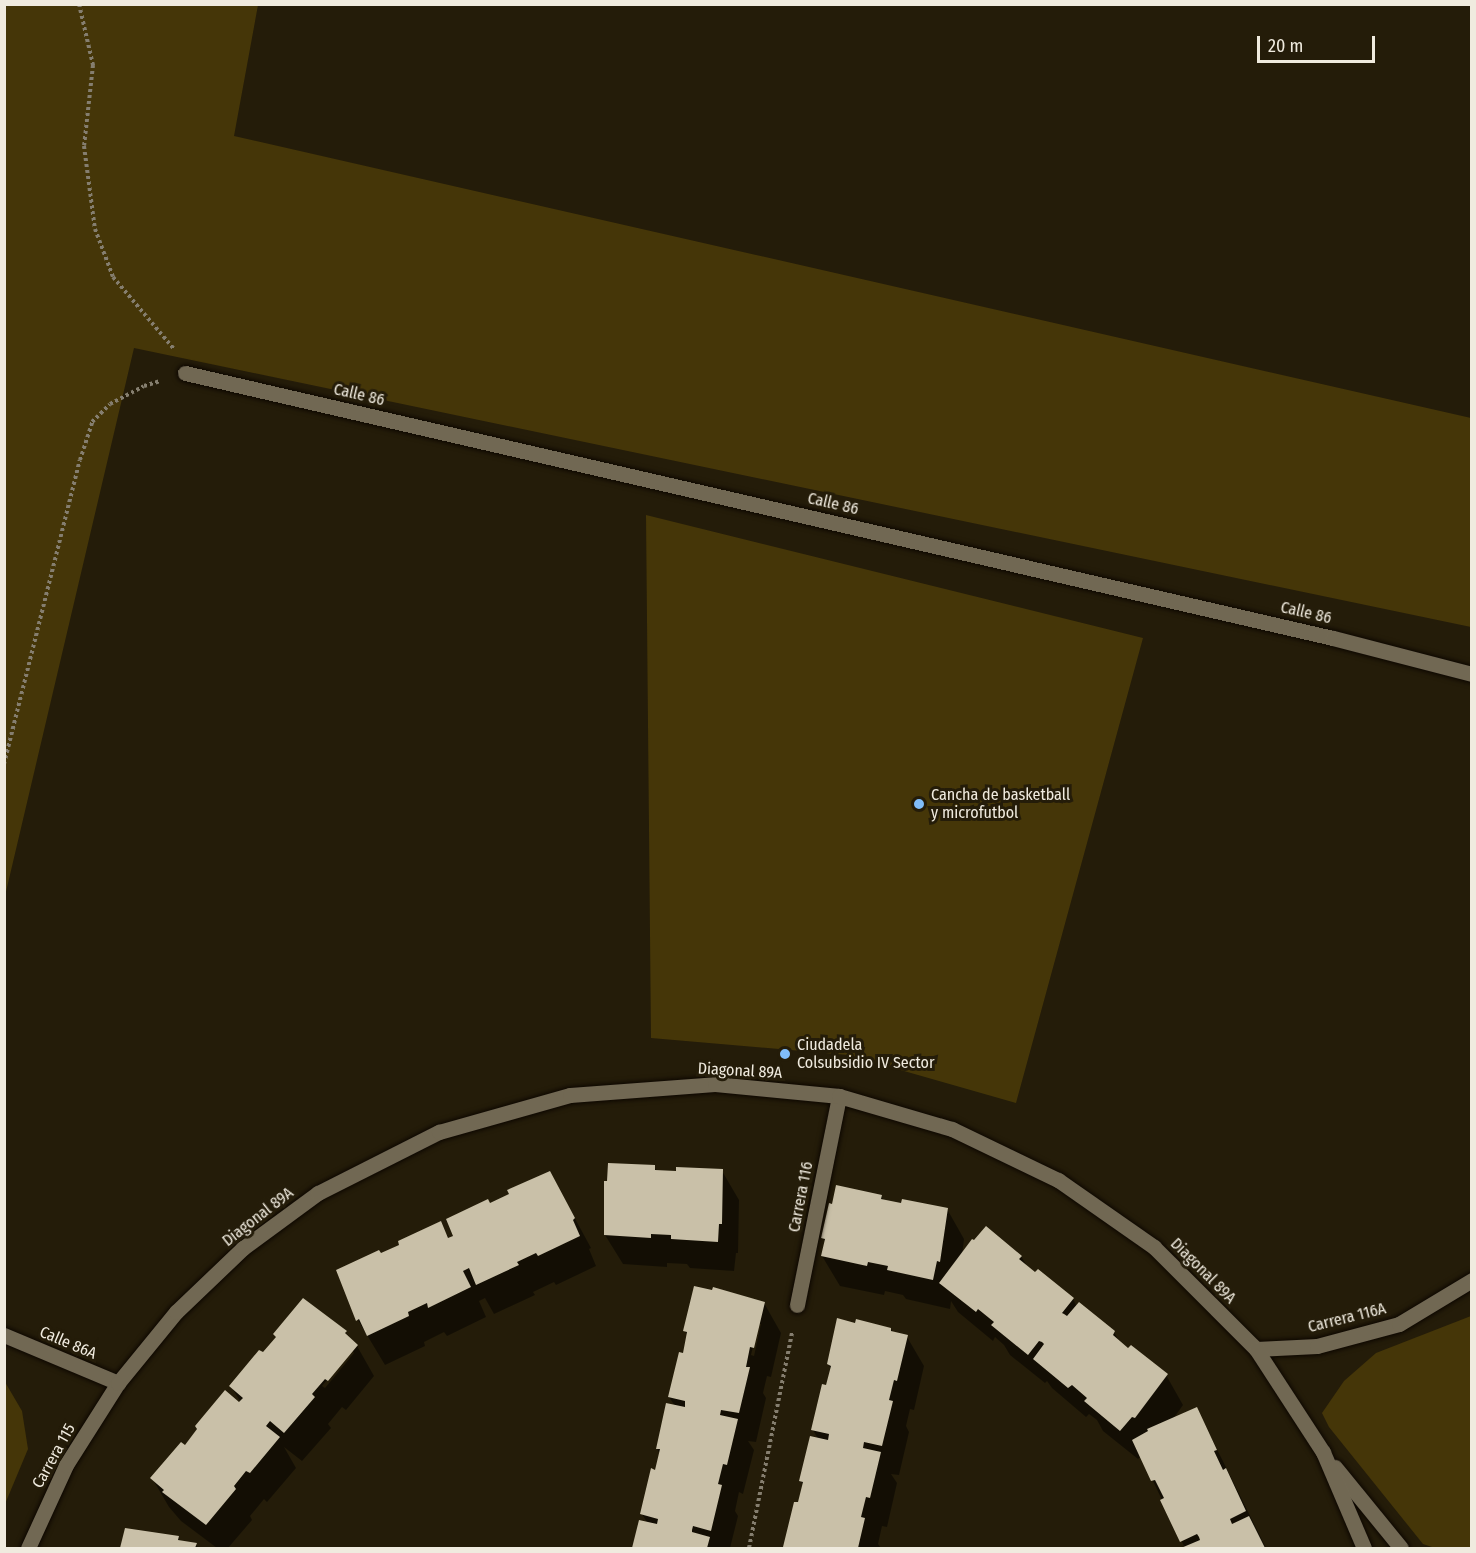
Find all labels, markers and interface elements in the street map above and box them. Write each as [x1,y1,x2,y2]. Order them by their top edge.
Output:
scale bar [1260,24,1378,62]
text: 20 m [1268,35,1303,57]
street label: Calle 86 [332,380,386,410]
street label: Calle 86 [806,489,860,519]
street label: Calle 86 [1279,598,1333,628]
place label: Cancha de basketball y microfutbol [931,785,1070,823]
marker: Cancha de basketball y microfutbol [912,797,926,811]
place label: Ciudadela Colsubsidio IV Sector [797,1035,935,1073]
marker: Ciudadela Colsubsidio IV Sector [778,1047,792,1061]
street label: Diagonal 89A [697,1059,783,1083]
street label: Carrera 116 [785,1160,817,1234]
street label: Diagonal 89A [219,1183,297,1251]
street label: Diagonal 89A [1166,1234,1240,1308]
street label: Carrera 116A [1306,1299,1388,1337]
street label: Calle 86A [37,1322,99,1364]
street label: Carrera 115 [28,1420,80,1492]

